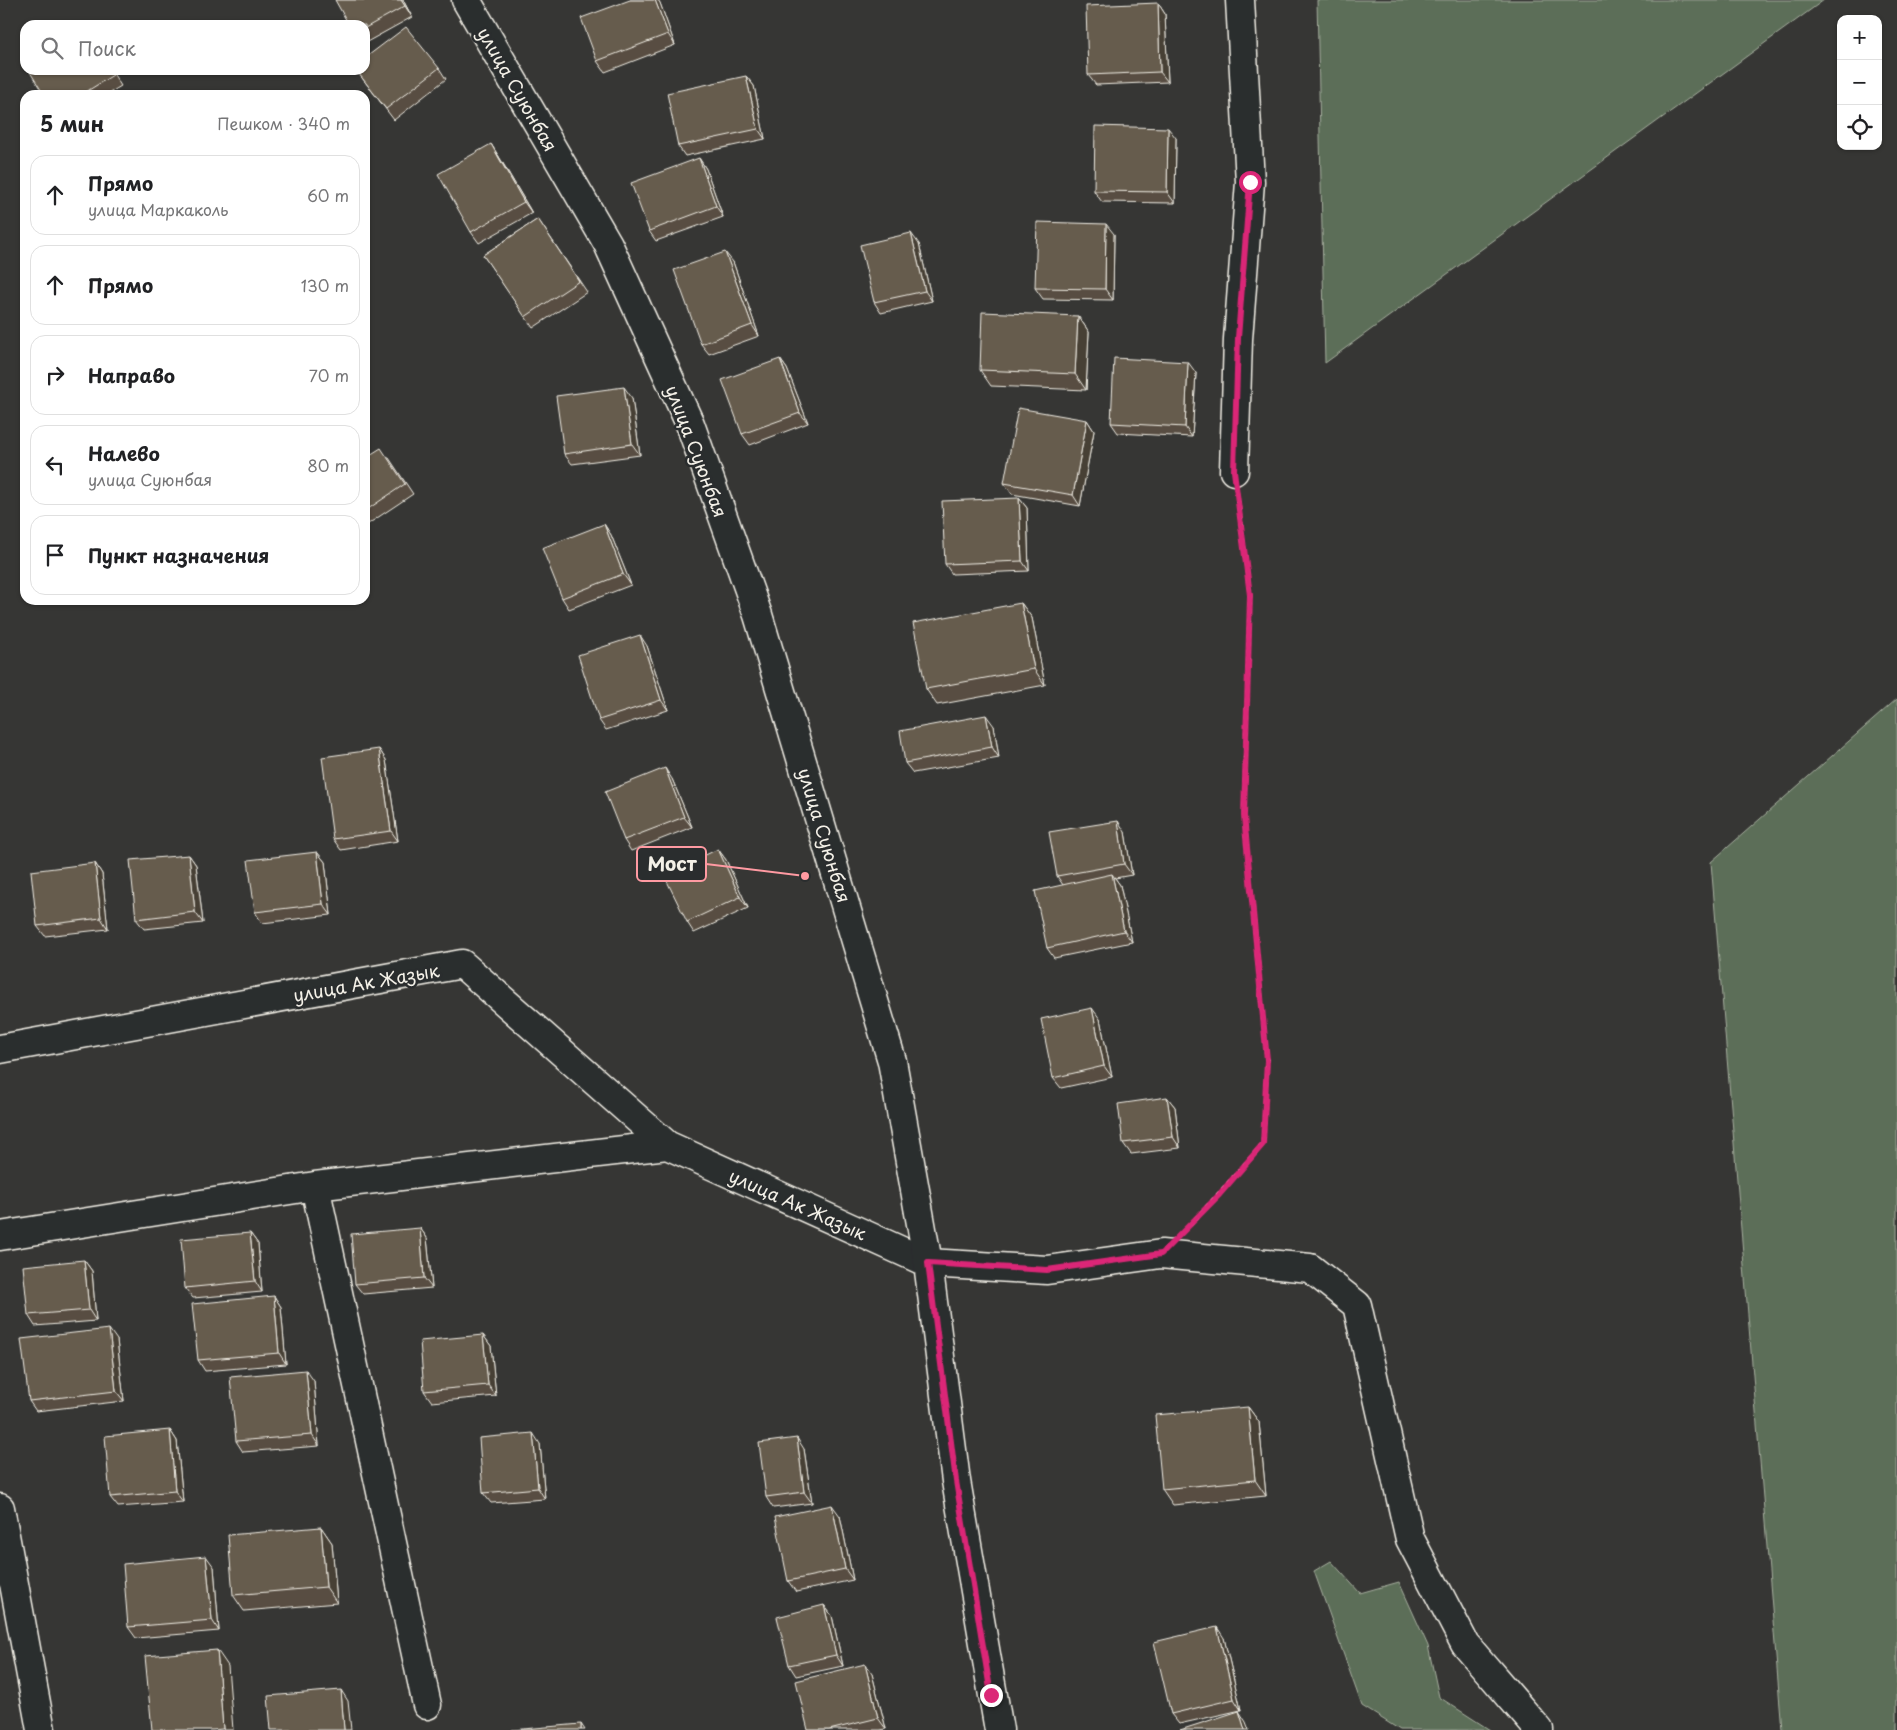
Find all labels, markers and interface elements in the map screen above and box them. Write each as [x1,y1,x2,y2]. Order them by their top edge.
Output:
map controls [1837,15,1882,150]
button: + [1837,15,1882,60]
search box [20,20,370,75]
street label: улица Суюнбая [471,22,565,156]
icon: search [38,34,66,62]
text: Поиск [78,34,136,62]
button: − [1837,60,1882,105]
button: locate [1837,105,1882,150]
text: 5 мин [40,107,104,139]
text: Пешком · 340 m [217,111,350,135]
text: Прямо [88,169,153,197]
route start [1239,171,1262,194]
icon: ahead [41,181,69,209]
text: 60 m [307,183,349,207]
text: улица Маркаколь [88,197,228,221]
icon: ahead [41,271,69,299]
text: Прямо [88,271,153,299]
text: 130 m [301,273,349,297]
icon: right [41,361,69,389]
text: Направо [88,361,175,389]
text: 70 m [309,363,349,387]
street label: улица Суюнбая [659,381,735,521]
text: Налево [88,439,160,467]
icon: left [41,451,69,479]
text: 80 m [307,453,349,477]
text: улица Суюнбая [88,467,212,491]
icon: arrive [41,541,69,569]
text: Пункт назначения [88,541,269,569]
street label: улица Суюнбая [792,764,858,906]
callout: Мост [637,847,706,881]
text: Мост [647,849,698,877]
street label: улица Ак Жазык [291,956,442,1008]
street label: улица Ак Жазык [725,1162,871,1247]
route end [980,1684,1003,1707]

